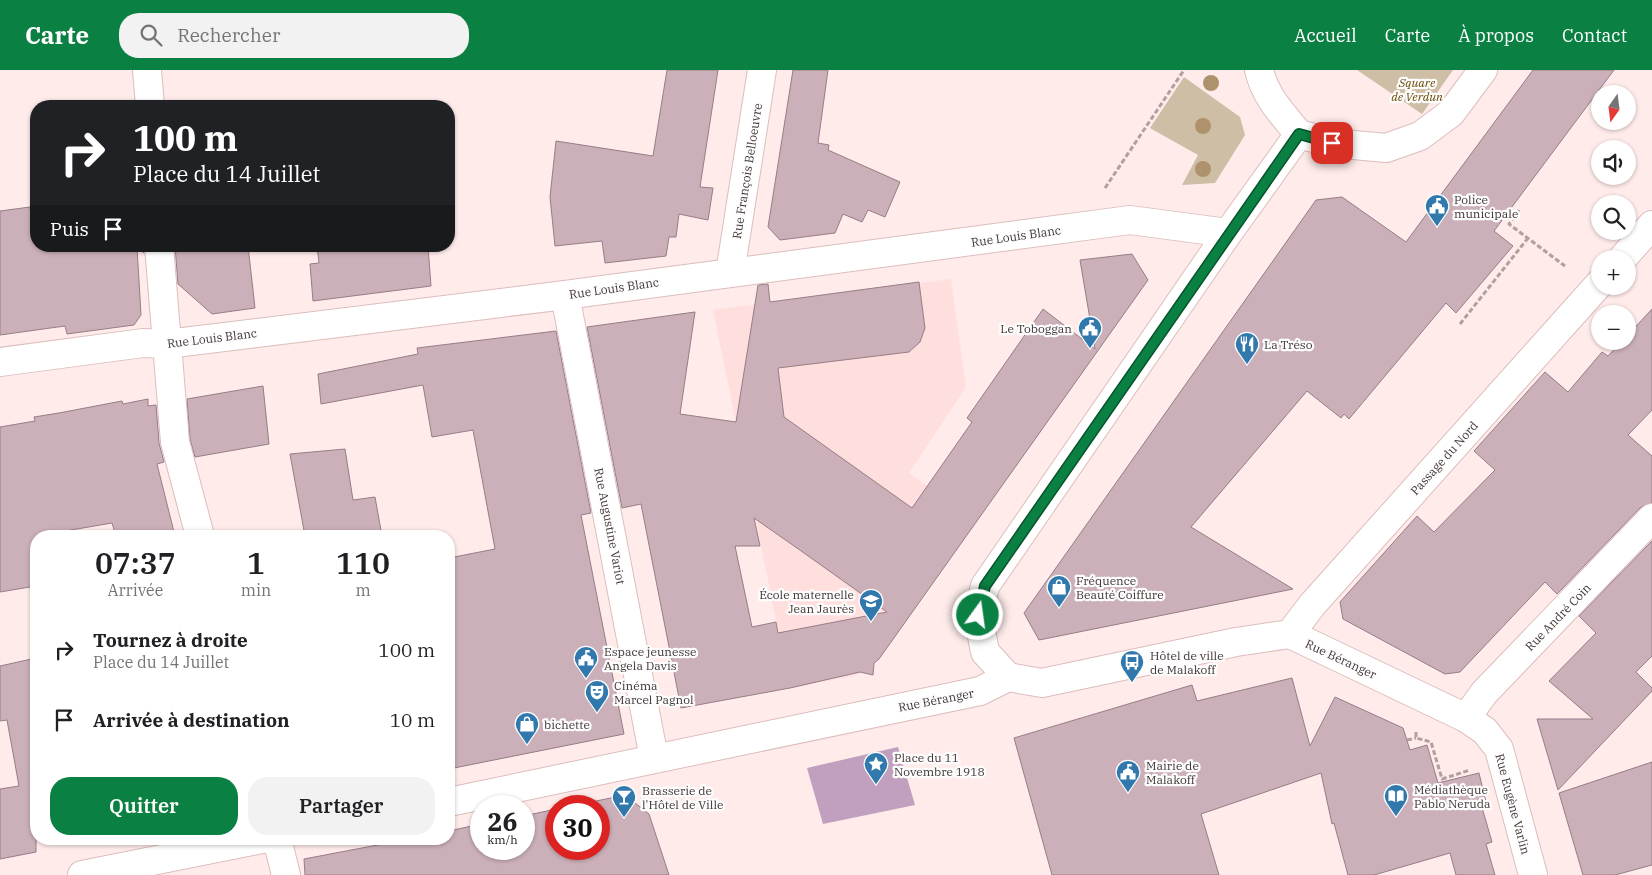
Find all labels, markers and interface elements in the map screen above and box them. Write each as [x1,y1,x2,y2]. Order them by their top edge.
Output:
search box [119,13,469,58]
text: Carte [25,19,89,51]
icon: search [137,21,165,49]
text: Rechercher [177,23,280,47]
text: Accueil [1294,24,1357,47]
text: Carte [1385,24,1430,47]
text: À propos [1458,24,1534,47]
text: Contact [1562,24,1627,47]
park label: Square de Verdun [1391,75,1443,104]
north arrow [1591,85,1636,130]
map controls [1591,85,1636,350]
street label: Rue François Belloeuvre [729,102,765,240]
text: 100 m [133,115,238,161]
icon: right [50,120,115,185]
pin [1311,122,1353,164]
icon: arrive [1318,129,1346,157]
button: sound [1591,140,1636,185]
text: Place du 14 Juillet [133,159,320,188]
place label: Police municipale [1454,192,1518,221]
public building icon: Police municipale [1424,193,1450,227]
button: search [1591,195,1636,240]
icon: arrive [99,215,127,243]
text: Puis [50,217,89,241]
street label: Rue Louis Blanc [970,222,1062,250]
button: + [1591,250,1636,295]
street label: Rue Louis Blanc [568,274,660,302]
button: − [1591,305,1636,350]
public building icon: Le Toboggan [1077,315,1103,349]
place label: Le Toboggan [1000,321,1072,336]
street label: Rue Louis Blanc [166,325,258,351]
restaurant icon: La Tréso [1234,331,1260,365]
place label: La Tréso [1264,337,1313,352]
street label: Passage du Nord [1407,418,1481,498]
street label: Rue Augustine Variot [591,466,629,586]
text: 07:37 [95,543,176,582]
text: 1 [247,543,265,582]
text: 110 [336,543,390,582]
place label: Fréquence Beauté Coiffure [1076,573,1164,602]
shop icon: Fréquence Beauté Coiffure [1046,574,1072,608]
text: Arrivée [107,580,163,600]
text: min [241,580,271,600]
text: m [355,580,371,600]
street label: Rue André Coin [1522,580,1594,654]
place label: École maternelle Jean Jaurès [759,587,854,616]
school or university icon: École maternelle Jean Jaurès [858,588,884,622]
position arrow [951,588,1003,640]
text: Tournez à droite [93,628,248,652]
icon: right [50,636,78,664]
street label: Rue Béranger [1303,636,1380,682]
text: 100 m [378,638,435,662]
place label: Espace jeunesse Angela Davis [604,644,697,673]
public building icon: Espace jeunesse Angela Davis [573,645,599,679]
place label: Hôtel de ville de Malakoff [1150,648,1224,677]
bus stop icon: Hôtel de ville de Malakoff [1119,649,1145,683]
text: Place du 14 Juillet [93,652,229,672]
place label: Cinéma Marcel Pagnol [614,678,694,707]
theatre icon: Cinéma Marcel Pagnol [584,679,610,713]
street label: Rue Béranger [897,685,976,715]
icon: arrive [50,706,78,734]
text: Arrivée à destination [93,708,290,732]
text: 10 m [390,708,435,732]
shop icon: bichette [514,711,540,745]
place label: bichette [544,717,590,732]
place label: Place du 11 Novembre 1918 [894,750,985,779]
place icon: Place du 11 Novembre 1918 [863,751,889,785]
street label: Rue Eugène Varlin [1492,752,1534,856]
place label: Mairie de Malakoff [1146,758,1199,787]
public building icon: Mairie de Malakoff [1115,759,1141,793]
button: Quitter [50,777,238,835]
button: Partager [248,777,435,835]
place label: Médiathèque Pablo Neruda [1414,782,1491,811]
place label: Brasserie de l'Hôtel de Ville [642,783,723,812]
library icon: Médiathèque Pablo Neruda [1383,783,1409,817]
bar icon: Brasserie de l'Hôtel de Ville [611,784,637,818]
speed limit sign: 30 [545,795,610,860]
text: 26 [487,805,518,838]
text: km/h [487,832,518,847]

